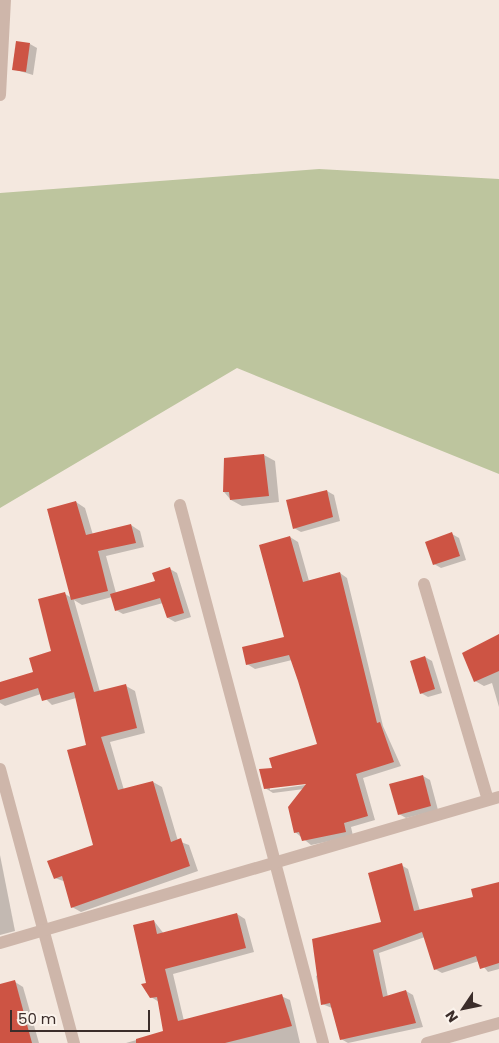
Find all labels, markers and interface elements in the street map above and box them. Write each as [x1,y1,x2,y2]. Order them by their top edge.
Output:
north arrow [439,983,489,1033]
scale bar [12,1000,152,1032]
text: N [440,1006,463,1026]
text: 50 m [18,1008,56,1029]

